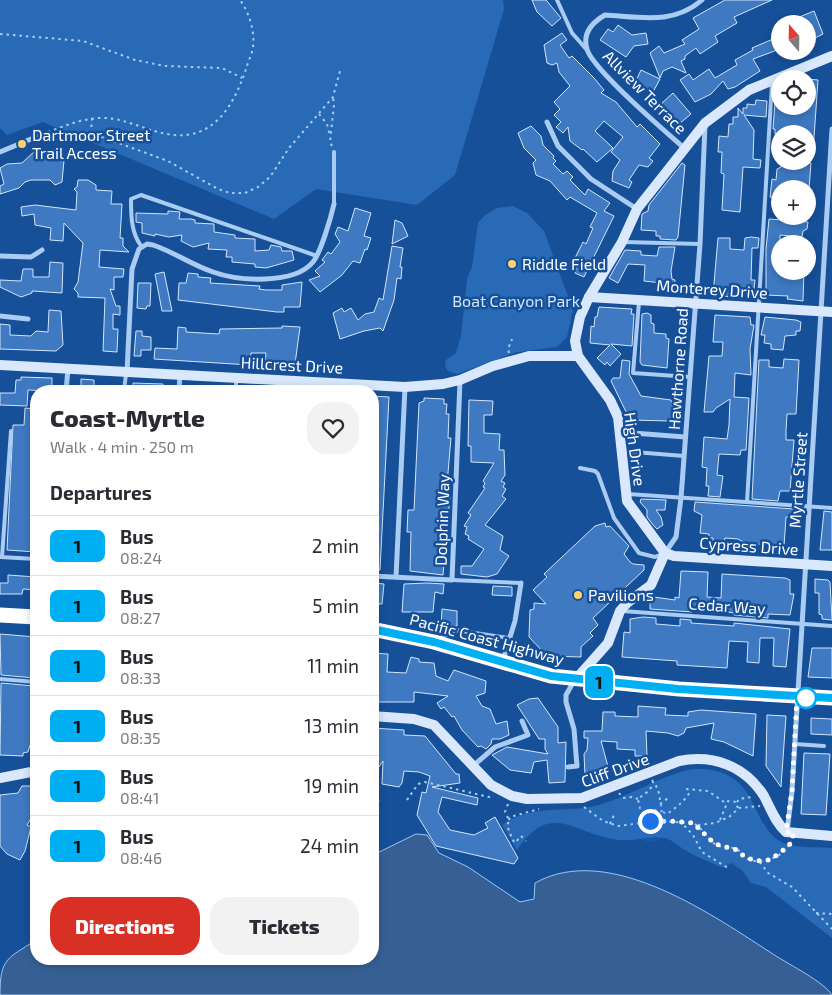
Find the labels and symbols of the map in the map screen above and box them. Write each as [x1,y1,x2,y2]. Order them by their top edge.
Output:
north arrow [771,15,816,60]
street label: Allview Terrace [600,46,691,137]
place label: Dartmoor Street Trail Access [32,125,150,162]
marker: Dartmoor Street Trail Access [16,138,28,150]
place label: Riddle Field [522,254,606,273]
marker: Riddle Field [506,258,518,270]
street label: Monterey Drive [656,275,768,302]
park label: Boat Canyon Park [452,291,580,310]
street label: Hawthorne Road [664,308,691,430]
street label: Hillcrest Drive [240,352,344,377]
street label: High Drive [621,411,650,487]
street label: Myrtle Street [785,431,810,529]
street label: Dolphin Way [430,473,453,566]
street label: Cypress Drive [699,533,799,558]
place label: Pavilions [588,585,654,604]
marker: Pavilions [572,589,584,601]
street label: Cedar Way [688,593,767,618]
street label: Pacific Coast Highway [408,609,567,668]
line badge: 1 [583,666,615,698]
unlabelled marker [795,687,817,709]
street label: Cliff Drive [578,748,651,791]
your location [638,809,663,834]

